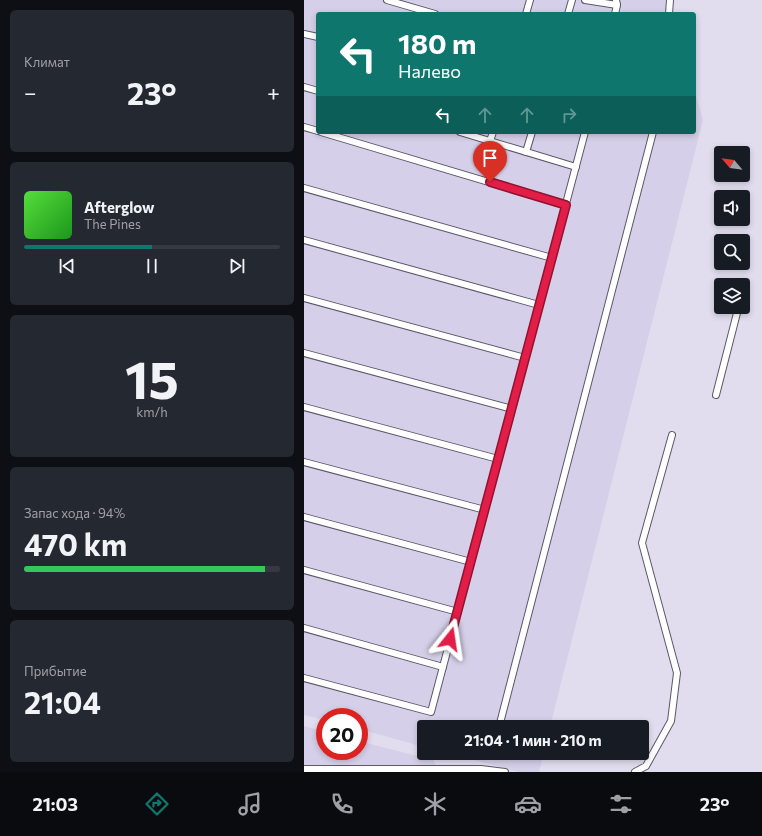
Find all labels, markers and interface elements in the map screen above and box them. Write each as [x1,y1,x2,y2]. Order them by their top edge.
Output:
text: 180 m [398,26,476,60]
icon: left [332,28,384,80]
text: Климат [24,54,70,70]
text: Налево [398,60,461,82]
text: 23° [127,74,177,111]
text: − [24,79,37,106]
text: + [267,79,280,106]
icon: left [432,104,454,126]
icon: ahead [474,104,496,126]
icon: ahead [516,104,538,126]
icon: right [558,104,580,126]
pin [473,141,507,182]
north arrow [714,146,750,182]
map controls [714,146,750,314]
icon: arrive [479,147,501,169]
button: sound [714,190,750,226]
text: Afterglow [84,198,154,216]
text: The Pines [84,216,141,232]
button: search [714,234,750,270]
icon: previous [56,255,78,277]
icon: pause [141,255,163,277]
icon: next [226,255,248,277]
button: layers [714,278,750,314]
text: 15 [125,346,179,410]
text: km/h [136,404,168,420]
text: Запас хода · 94% [24,505,125,521]
text: 470 km [24,525,127,562]
position arrow [429,618,471,660]
text: Прибытие [24,663,87,679]
text: 21:04 [24,683,101,720]
speed limit sign: 20 [316,708,368,760]
text: 21:04 · 1 мин · 210 m [464,731,602,749]
icon: directions [143,790,171,818]
icon: music [236,790,264,818]
icon: phone [328,790,356,818]
icon: climate [421,790,449,818]
icon: car [514,790,542,818]
icon: filters [607,790,635,818]
text: 21:03 [32,793,78,815]
text: 23° [700,793,730,815]

